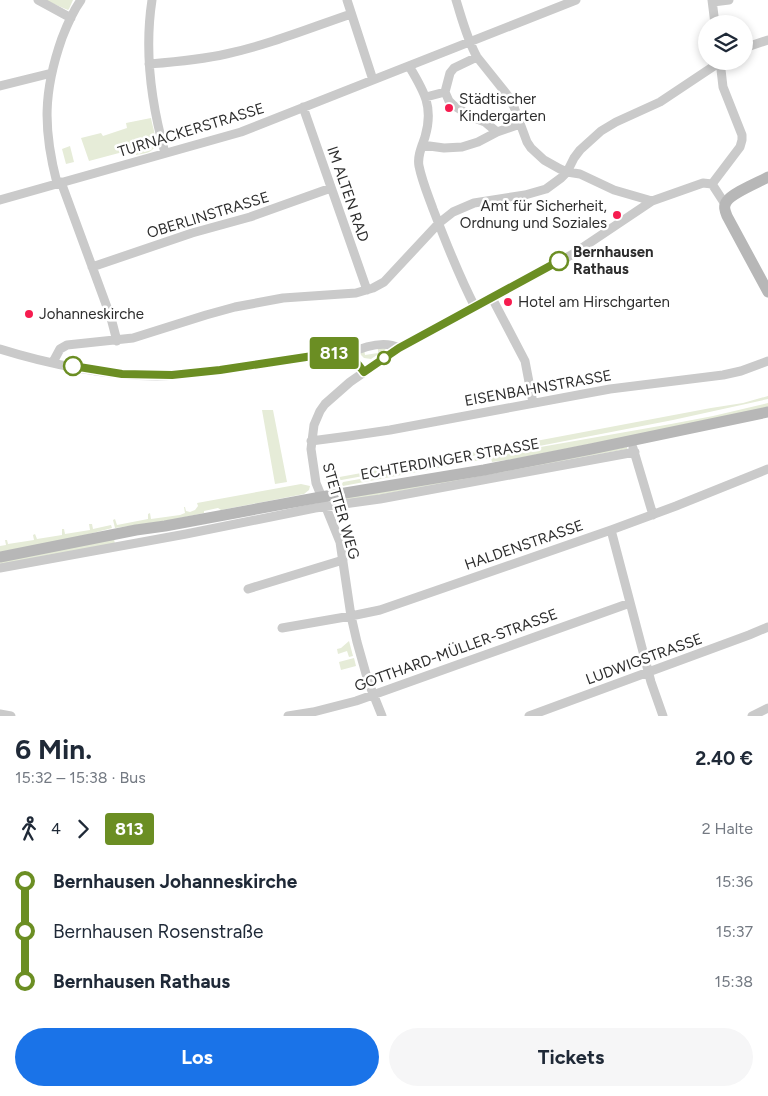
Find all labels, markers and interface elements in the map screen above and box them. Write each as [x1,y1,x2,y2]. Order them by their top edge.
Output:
map controls [698,15,753,70]
button: layers [698,15,753,70]
place label: Städtischer Kindergarten [459,90,546,125]
street label: TURNACKERSTRASSE [116,99,266,161]
marker: Städtischer Kindergarten [443,102,455,114]
street label: IM ALTEN RAD [323,144,373,244]
street label: OBERLINSTRASSE [145,188,271,242]
place label: Amt für Sicherheit, Ordnung und Soziales [460,197,607,232]
marker: Amt für Sicherheit, Ordnung und Soziales [611,209,623,221]
place label: Bernhausen Rathaus [573,243,654,278]
marker: Bernhausen Rathaus [549,251,569,271]
place label: Hotel am Hirschgarten [518,293,670,311]
marker: Hotel am Hirschgarten [502,296,514,308]
place label: Johanneskirche [39,305,144,323]
marker: Johanneskirche [23,308,35,320]
line badge: 813 [305,337,363,369]
text: 813 [320,342,348,364]
unlabelled marker [377,351,391,365]
unlabelled marker [63,356,83,376]
street label: EISENBAHNSTRASSE [463,366,613,410]
street label: ECHTERDINGER STRASSE [359,434,541,484]
street label: STETTER WEG [319,461,363,561]
street label: HALDENSTRASSE [462,516,586,574]
street label: GOTTHARD-MÜLLER-STRASSE [352,605,560,695]
street label: LUDWIGSTRASSE [583,630,705,688]
text: 6 Min. [15,732,92,766]
text: 2.40 € [695,747,753,770]
text: 15:32 – 15:38 · Bus [15,768,146,787]
icon: walk [15,815,43,843]
icon: forward [69,815,97,843]
text: 813 [115,818,144,840]
text: 4 [51,819,61,838]
text: 2 Halte [702,819,753,838]
text: Bernhausen Johanneskirche [53,870,297,893]
text: 15:36 [715,872,753,891]
text: Bernhausen Rosenstraße [53,920,263,943]
text: 15:37 [716,922,753,941]
text: Bernhausen Rathaus [53,970,230,993]
text: 15:38 [715,972,753,991]
button: Los [15,1028,379,1086]
button: Tickets [389,1028,753,1086]

